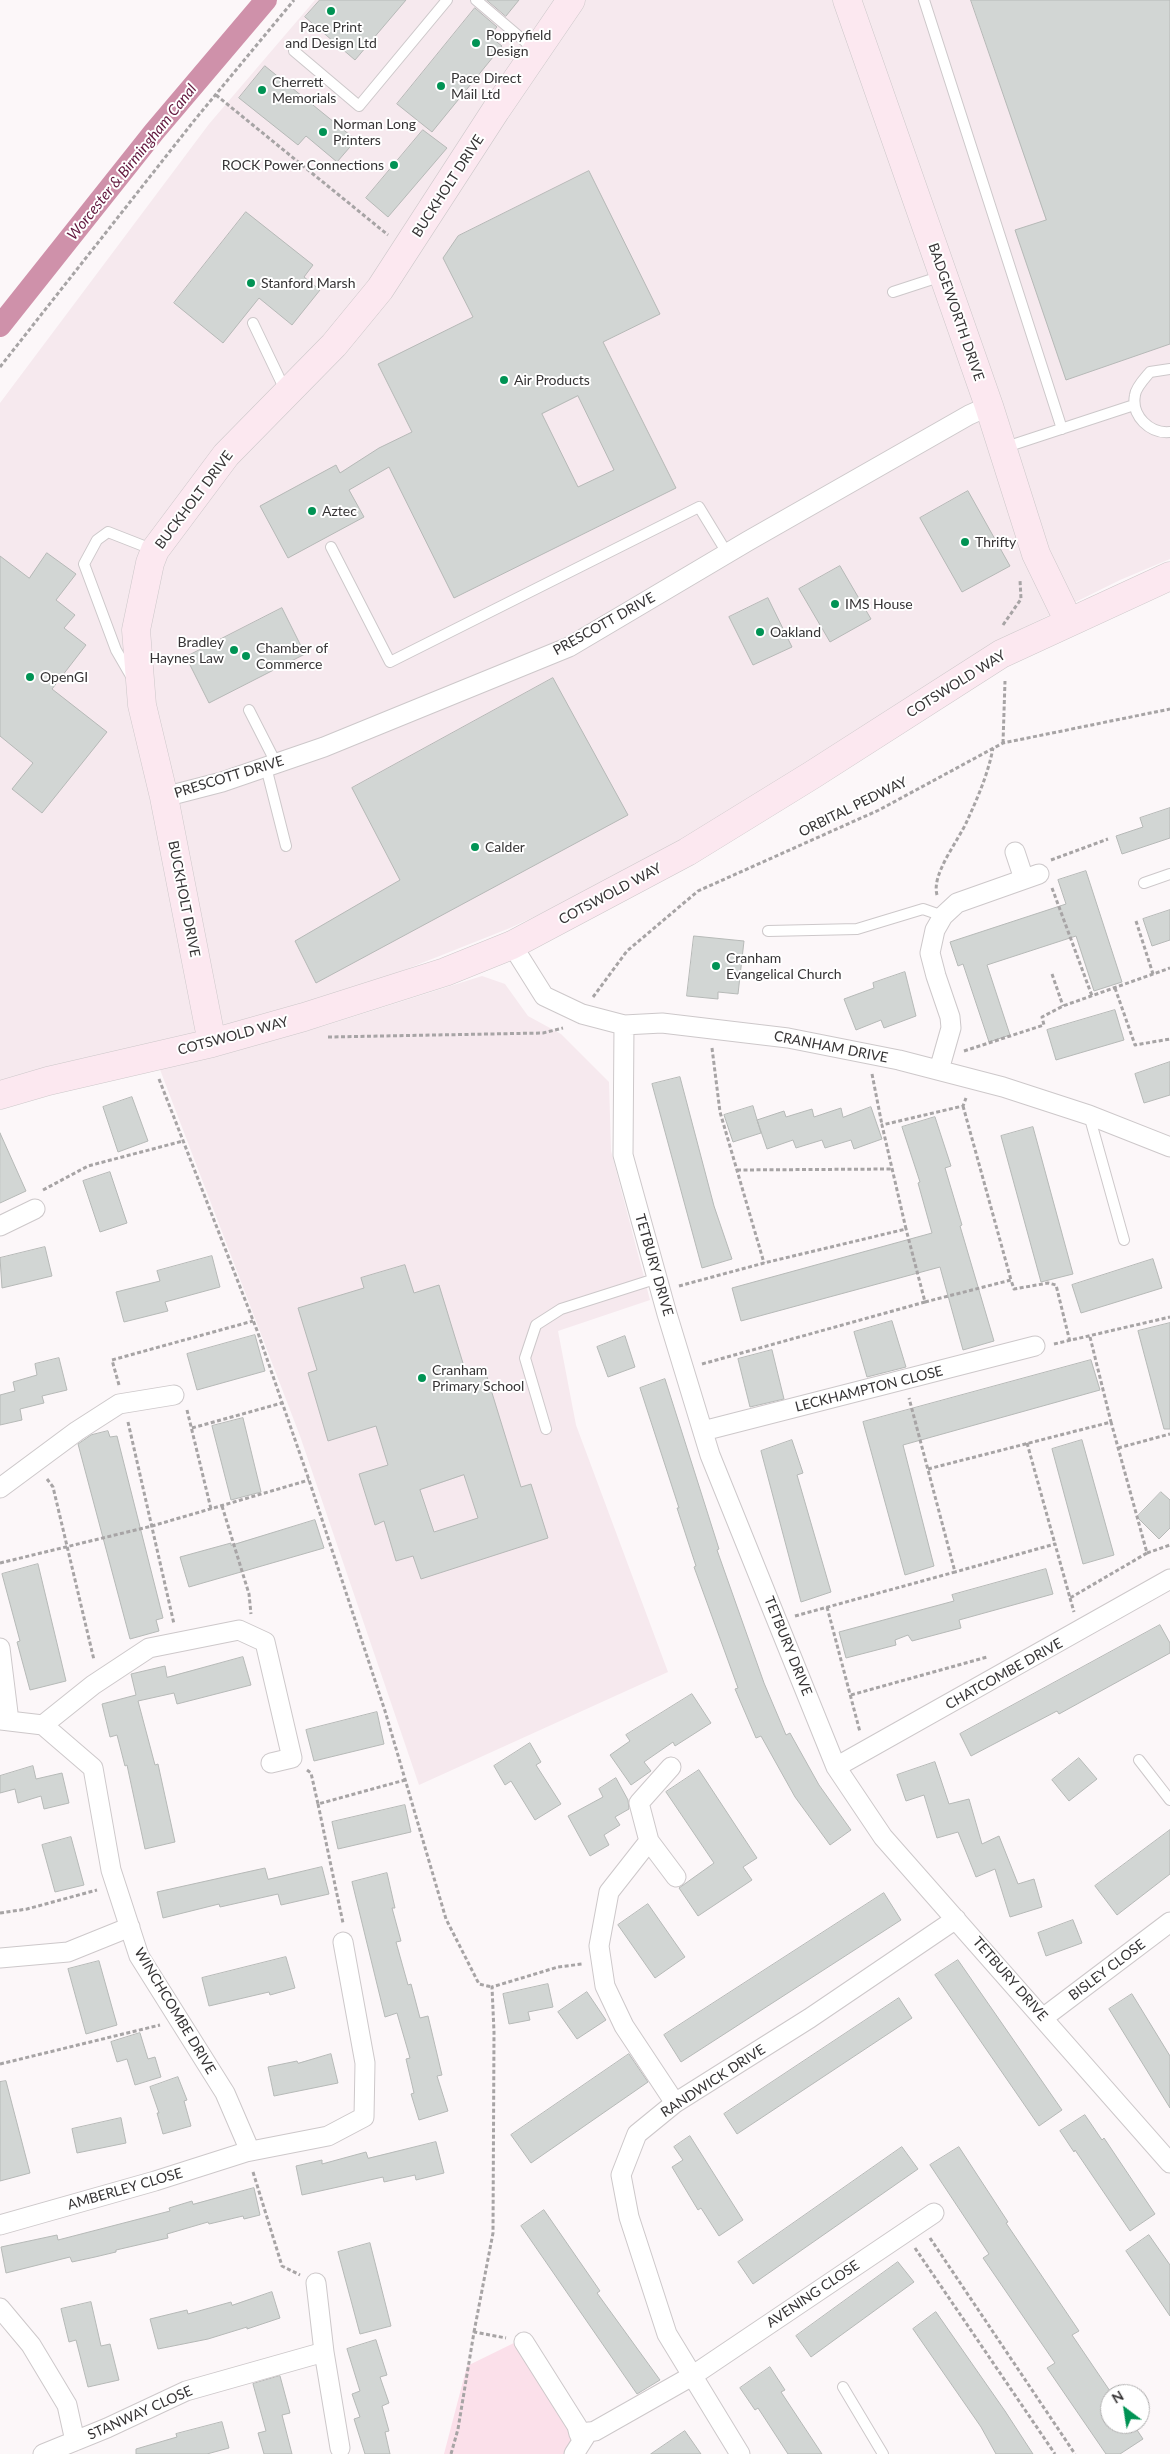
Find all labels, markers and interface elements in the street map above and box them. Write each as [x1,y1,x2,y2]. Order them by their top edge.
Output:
marker: Pace Print and Design Ltd [325,5,337,17]
place label: Pace Print and Design Ltd [285,19,377,52]
place label: Poppyfield Design [486,27,551,59]
marker: Poppyfield Design [470,37,482,49]
place label: Pace Direct Mail Ltd [451,70,521,102]
place label: Cherrett Memorials [272,74,336,106]
marker: Pace Direct Mail Ltd [435,80,447,92]
water label: Worcester & Birmingham Canal [64,81,200,243]
marker: Cherrett Memorials [256,84,268,96]
place label: Norman Long Printers [333,116,416,148]
marker: Norman Long Printers [317,126,329,138]
street label: BUCKHOLT DRIVE [409,132,487,240]
place label: ROCK Power Connections [222,157,384,173]
marker: ROCK Power Connections [388,159,400,171]
street label: BADGEWORTH DRIVE [924,241,988,383]
place label: Stanford Marsh [261,275,355,291]
marker: Stanford Marsh [245,277,257,289]
place label: Air Products [514,372,590,388]
marker: Air Products [498,374,510,386]
street label: BUCKHOLT DRIVE [152,448,236,552]
place label: Aztec [322,503,357,519]
marker: Aztec [306,505,318,517]
place label: Thrifty [975,534,1016,550]
marker: Thrifty [959,536,971,548]
street label: PRESCOTT DRIVE [550,589,658,659]
place label: IMS House [845,596,913,612]
marker: IMS House [829,598,841,610]
place label: Oakland [770,624,821,640]
marker: Oakland [754,626,766,638]
place label: Bradley Haynes Law [150,634,224,666]
place label: Chamber of Commerce [256,640,328,672]
marker: Bradley Haynes Law [228,644,240,656]
street label: COTSWOLD WAY [903,647,1009,721]
marker: Chamber of Commerce [240,650,252,662]
place label: OpenGI [40,669,88,685]
marker: OpenGI [24,671,36,683]
street label: PRESCOTT DRIVE [172,752,286,802]
street label: ORBITAL PEDWAY [796,773,910,841]
street label: BUCKHOLT DRIVE [164,839,204,959]
place label: Calder [485,839,525,855]
marker: Calder [469,841,481,853]
street label: COTSWOLD WAY [556,860,664,928]
place label: Cranham Evangelical Church [726,950,842,982]
marker: Cranham Evangelical Church [710,960,722,972]
street label: COTSWOLD WAY [176,1013,290,1059]
street label: CRANHAM DRIVE [772,1028,890,1066]
street label: TETBURY DRIVE [631,1212,677,1318]
place label: Cranham Primary School [432,1362,524,1394]
street label: LECKHAMPTON CLOSE [793,1363,945,1415]
marker: Cranham Primary School [416,1372,428,1384]
street label: TETBURY DRIVE [760,1594,816,1698]
street label: CHATCOMBE DRIVE [942,1635,1066,1713]
street label: TETBURY DRIVE [969,1934,1051,2024]
street label: BISLEY CLOSE [1066,1936,1148,2004]
street label: WINCHCOMBE DRIVE [131,1945,219,2077]
street label: RANDWICK DRIVE [658,2041,768,2121]
street label: AMBERLEY CLOSE [66,2165,184,2213]
street label: AVENING CLOSE [763,2257,863,2331]
street label: STANWAY CLOSE [85,2382,195,2444]
north arrow [1100,2384,1150,2434]
text: N [1109,2387,1127,2407]

